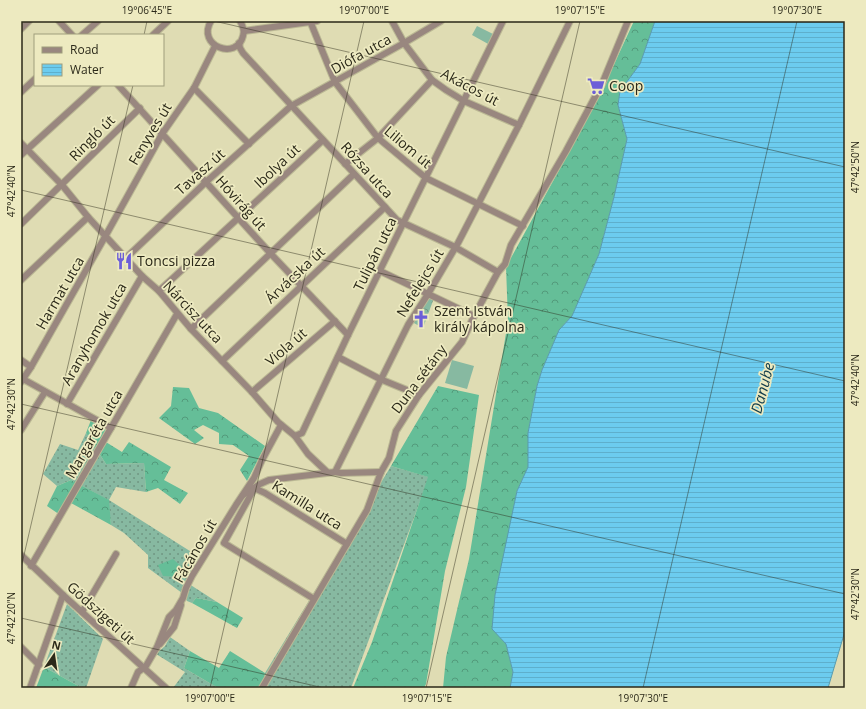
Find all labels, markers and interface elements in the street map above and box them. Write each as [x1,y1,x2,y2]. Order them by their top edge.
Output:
text: 19°06'45"E [122,3,172,17]
text: 19°07'00"E [339,3,389,17]
text: 19°07'15"E [555,3,605,17]
text: 19°07'30"E [772,3,822,17]
street label: Diófa utca [327,29,394,78]
legend [34,34,164,86]
text: Road [70,41,99,58]
text: Water [70,61,104,78]
street label: Akácos út [438,63,503,110]
supermarket icon: Coop [586,76,606,96]
place label: Coop [609,76,643,95]
street label: Fenyves út [124,99,176,168]
street label: Ringló út [65,111,119,165]
street label: Liliom út [381,121,436,172]
street label: Rózsa utca [337,137,398,202]
street label: Ibolya út [250,139,304,192]
text: 47°42'50"N [848,141,862,193]
street label: Tavasz út [171,144,229,199]
text: 47°42'40"N [4,165,18,217]
street label: Hóvirág út [212,171,271,234]
street label: Tulipán utca [348,214,401,294]
street label: Árvácska út [261,242,329,307]
street label: Nefelejcs út [392,245,447,320]
restaurant icon: Toncsi pizza [114,251,134,271]
place label: Toncsi pizza [137,251,215,270]
street label: Harmat utca [31,253,88,333]
street label: Nárcisz utca [159,276,227,347]
street label: Aranyhomok utca [56,279,131,388]
place label: Szent István király kápolna [434,301,525,336]
church icon: Szent István király kápolna [411,309,431,329]
street label: Viola út [261,323,310,370]
street label: Duna sétány [386,340,451,417]
text: 47°42'40"N [848,354,862,406]
water label: Danube [746,360,779,415]
text: 47°42'30"N [4,378,18,430]
street label: Margaréta utca [60,386,127,482]
street label: Kamilla utca [269,475,346,534]
street label: Fácános út [169,516,220,586]
text: 47°42'30"N [848,568,862,620]
street label: Gödszigeti út [63,577,139,648]
text: 47°42'20"N [4,592,18,644]
north arrow [34,635,74,675]
text: N [50,636,62,653]
text: 19°07'00"E [185,691,235,705]
text: 19°07'15"E [402,691,452,705]
text: 19°07'30"E [618,691,668,705]

